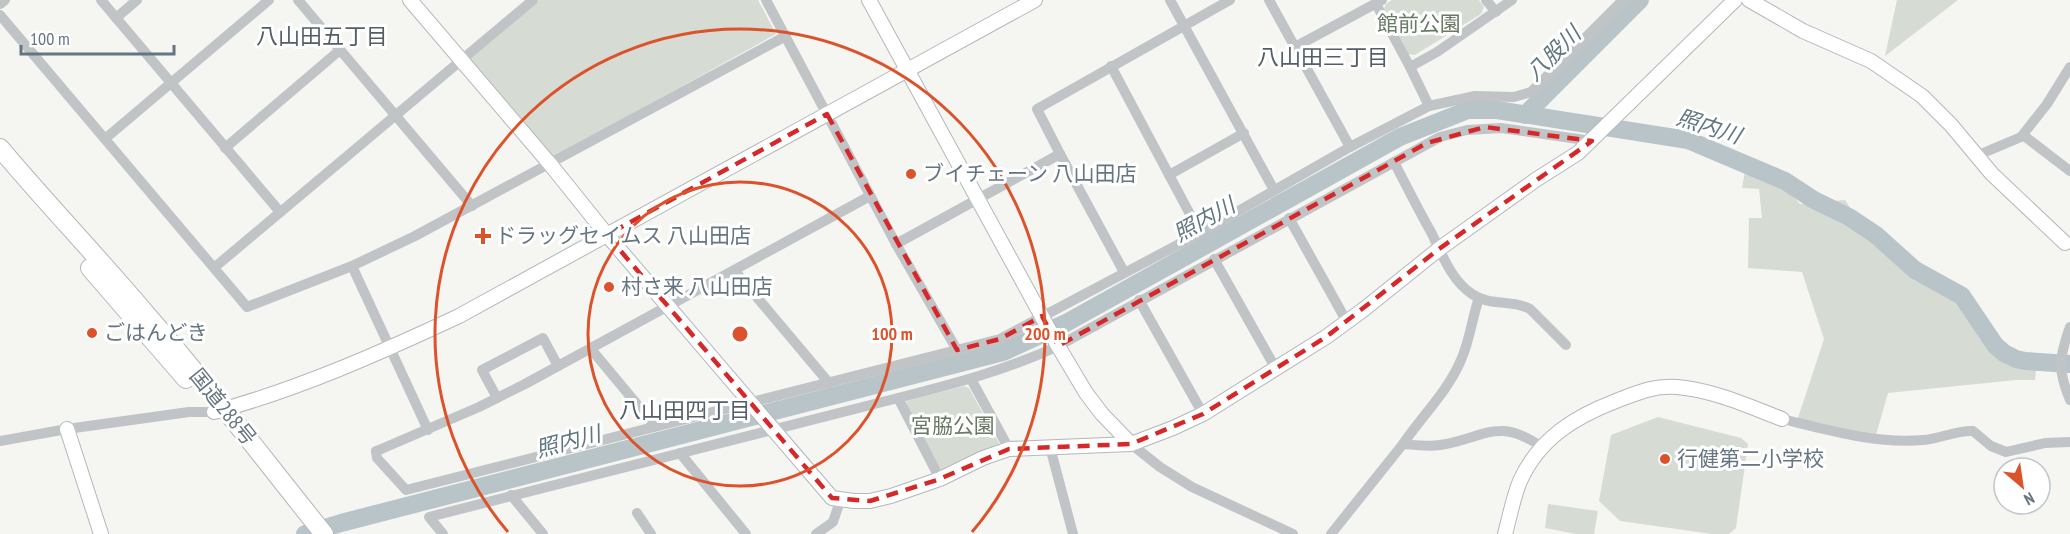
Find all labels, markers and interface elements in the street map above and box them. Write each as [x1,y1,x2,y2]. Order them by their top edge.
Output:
park label: 館前公園 [1377,10,1461,37]
scale bar [21,18,174,56]
water label: 八股川 [1520,18,1588,86]
district label: 八山田五丁目 [256,22,388,50]
text: 100 m [30,27,70,50]
district label: 八山田三丁目 [1257,43,1389,71]
water label: 照内川 [1673,102,1747,150]
place label: ブイチェーン 八山田店 [923,160,1136,187]
marker: ブイチェーン 八山田店 [904,167,918,181]
water label: 照内川 [1168,190,1241,247]
place label: ドラッグセイムス 八山田店 [495,222,751,249]
marker: ドラッグセイムス 八山田店 [476,229,490,243]
place label: 村さ来 八山田店 [621,273,772,300]
marker: 村さ来 八山田店 [602,280,616,294]
place label: ごはんどき [104,319,208,346]
text: 100 m [871,322,913,345]
text: 200 m [1024,322,1066,345]
centre of rings [730,324,750,344]
marker: ごはんどき [85,326,99,340]
street label: 国道288号 [184,363,263,451]
district label: 八山田四丁目 [619,396,751,424]
park label: 宮脇公園 [911,412,995,439]
water label: 照内川 [532,418,605,463]
place label: 行健第二小学校 [1677,445,1824,472]
marker: 行健第二小学校 [1658,452,1672,466]
north arrow [1992,456,2052,516]
text: N [2021,488,2038,510]

